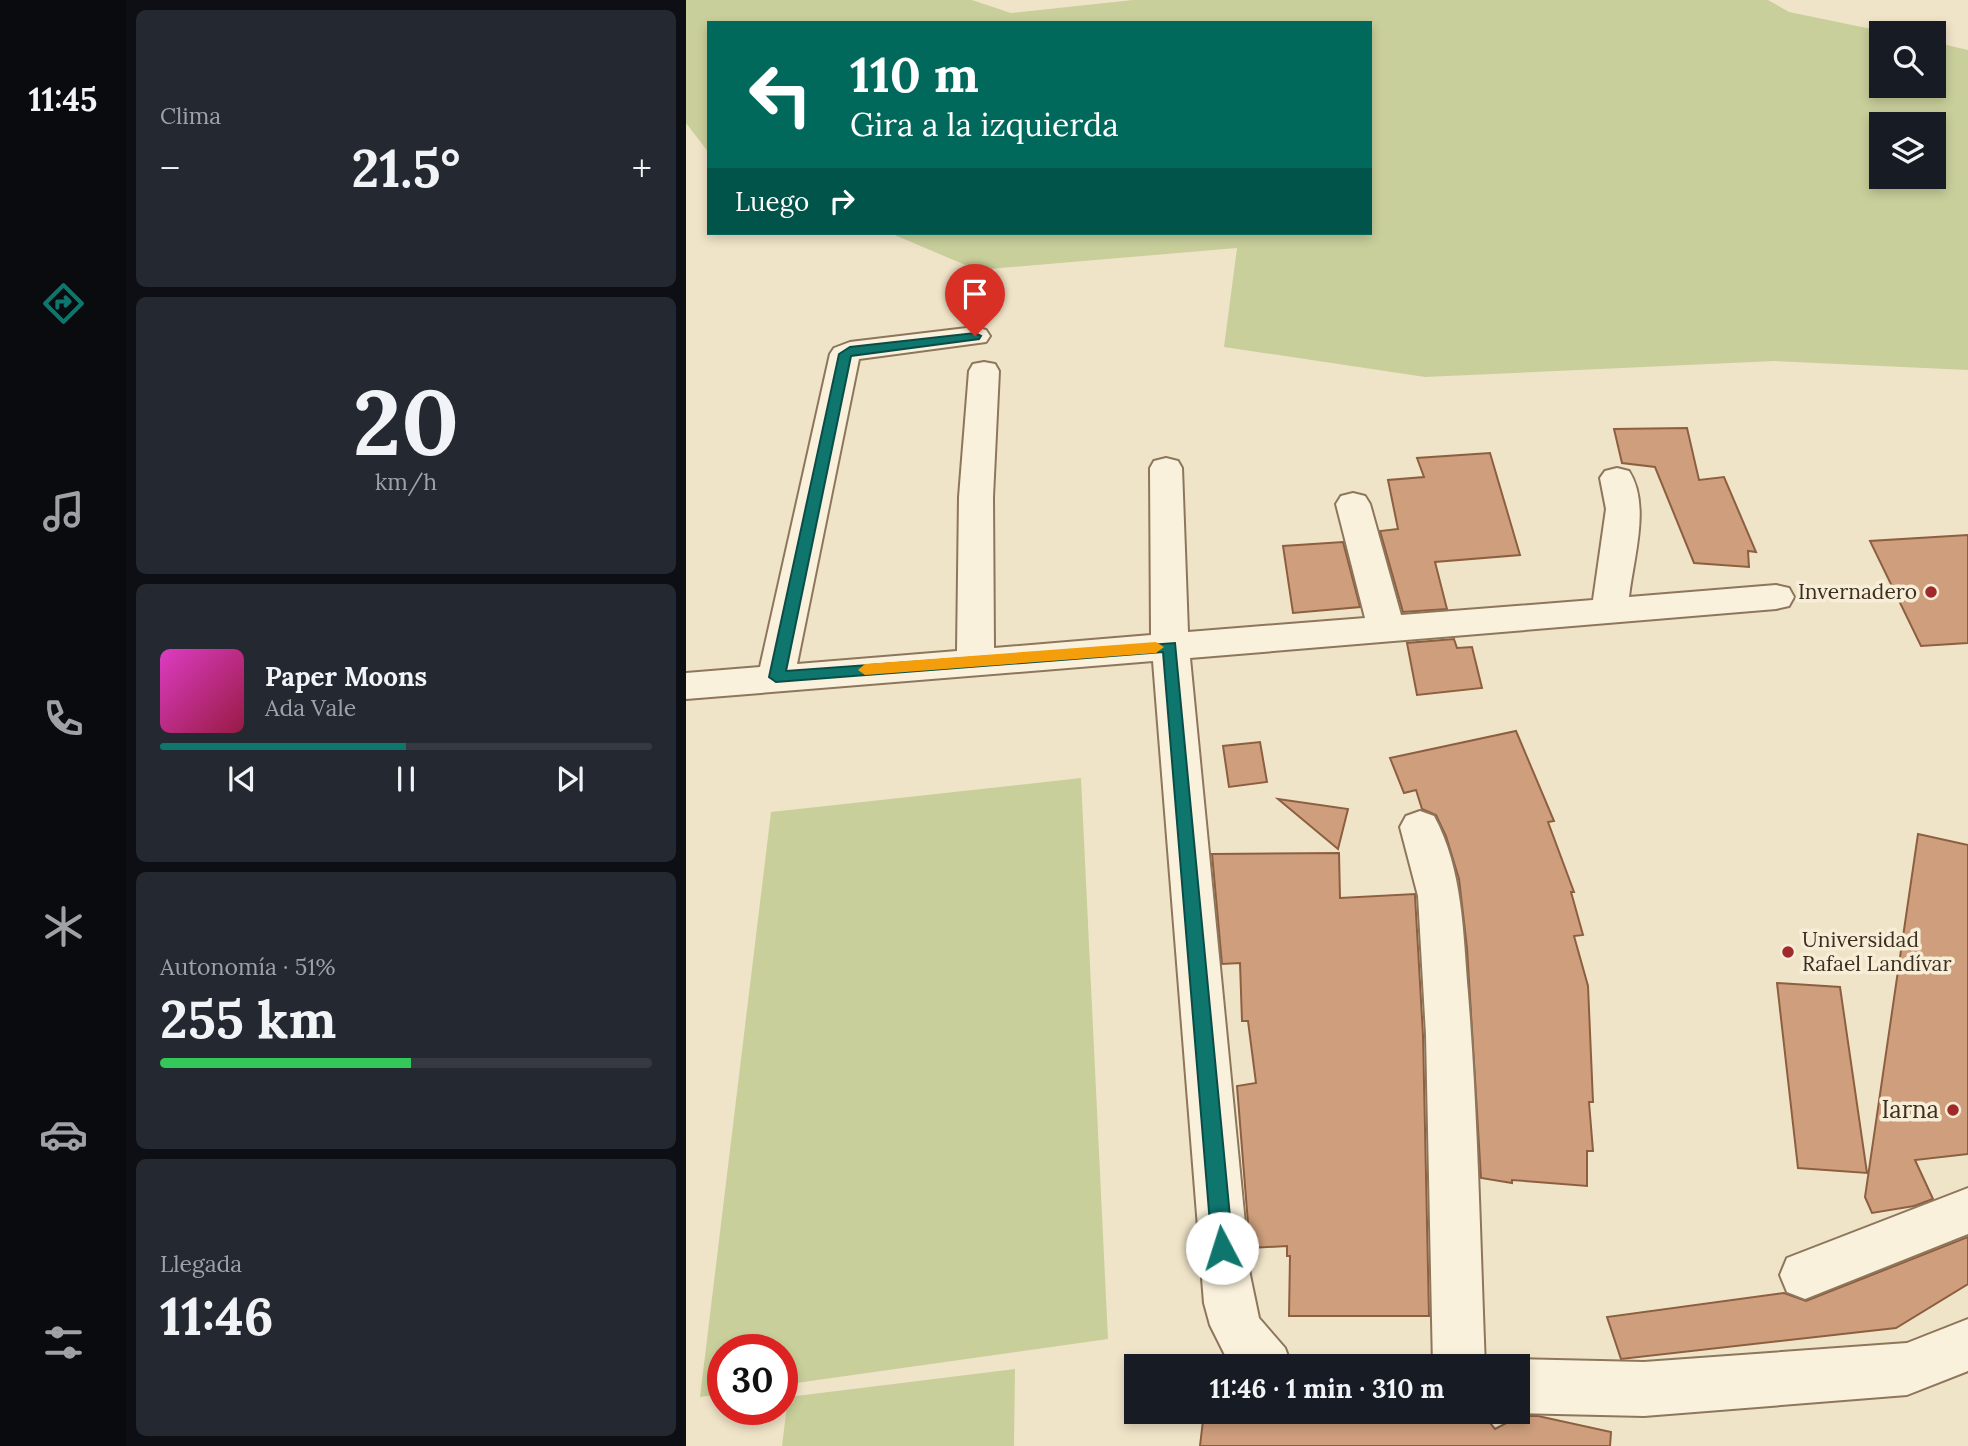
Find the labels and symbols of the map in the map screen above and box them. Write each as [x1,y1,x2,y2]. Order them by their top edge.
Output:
pin [945,264,1005,336]
place label: Invernadero [1798,578,1917,605]
marker: Invernadero [1923,584,1939,600]
place label: Universidad Rafael Landívar [1802,926,1952,977]
marker: Universidad Rafael Landívar [1780,944,1796,960]
place label: Iarna [1881,1094,1939,1125]
marker: Iarna [1945,1102,1961,1118]
position arrow [1185,1211,1259,1285]
speed limit sign: 30 [707,1334,798,1425]

